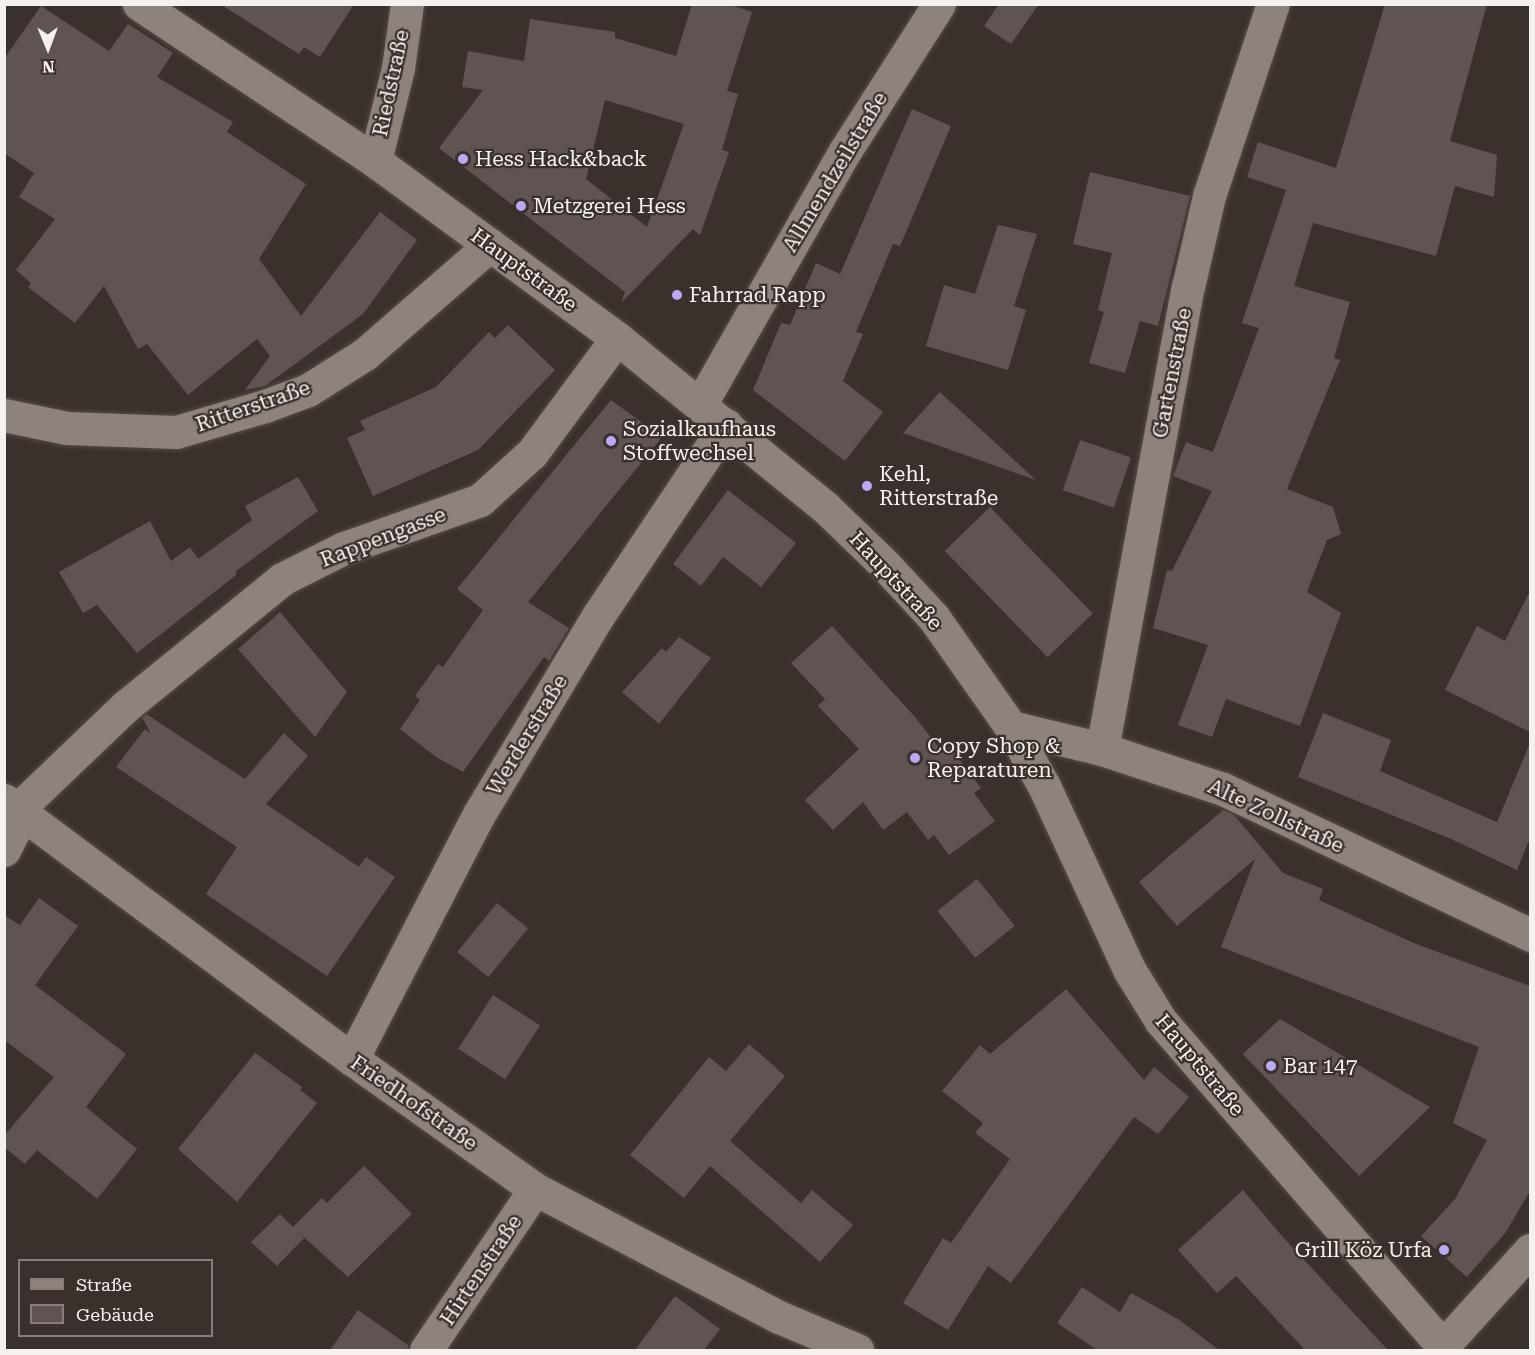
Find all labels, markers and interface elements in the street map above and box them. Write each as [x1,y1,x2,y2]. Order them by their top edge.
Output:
north arrow [18,18,78,78]
street label: Riedstraße [367,27,415,139]
text: N [42,57,55,76]
street label: Allmendzeilstraße [777,87,893,257]
place label: Hess Hack&back [475,146,647,172]
marker: Hess Hack&back [456,152,470,166]
place label: Metzgerei Hess [533,193,686,219]
marker: Metzgerei Hess [514,199,528,213]
street label: Hauptstraße [466,223,582,317]
place label: Fahrrad Rapp [689,282,826,308]
marker: Fahrrad Rapp [670,288,684,302]
street label: Gartenstraße [1147,306,1197,440]
street label: Ritterstraße [192,375,314,437]
place label: Sozialkaufhaus Stoffwechsel [623,416,776,466]
marker: Sozialkaufhaus Stoffwechsel [604,434,618,448]
place label: Kehl, Ritterstraße [879,461,998,511]
marker: Kehl, Ritterstraße [860,479,874,493]
street label: Rappengasse [317,501,449,573]
street label: Hauptstraße [844,527,948,635]
street label: Werderstraße [481,670,573,800]
place label: Copy Shop & Reparaturen [927,733,1060,783]
marker: Copy Shop & Reparaturen [908,751,922,765]
street label: Alte Zollstraße [1204,773,1348,859]
street label: Hauptstraße [1150,1009,1250,1121]
street label: Friedhofstraße [346,1050,482,1156]
place label: Bar 147 [1283,1053,1358,1079]
marker: Bar 147 [1264,1059,1278,1073]
street label: Hirtenstraße [435,1210,527,1330]
place label: Grill Köz Urfa [1295,1237,1432,1263]
marker: Grill Köz Urfa [1437,1243,1451,1257]
legend [18,1259,213,1337]
text: Straße [76,1274,132,1295]
text: Gebäude [76,1304,154,1325]

